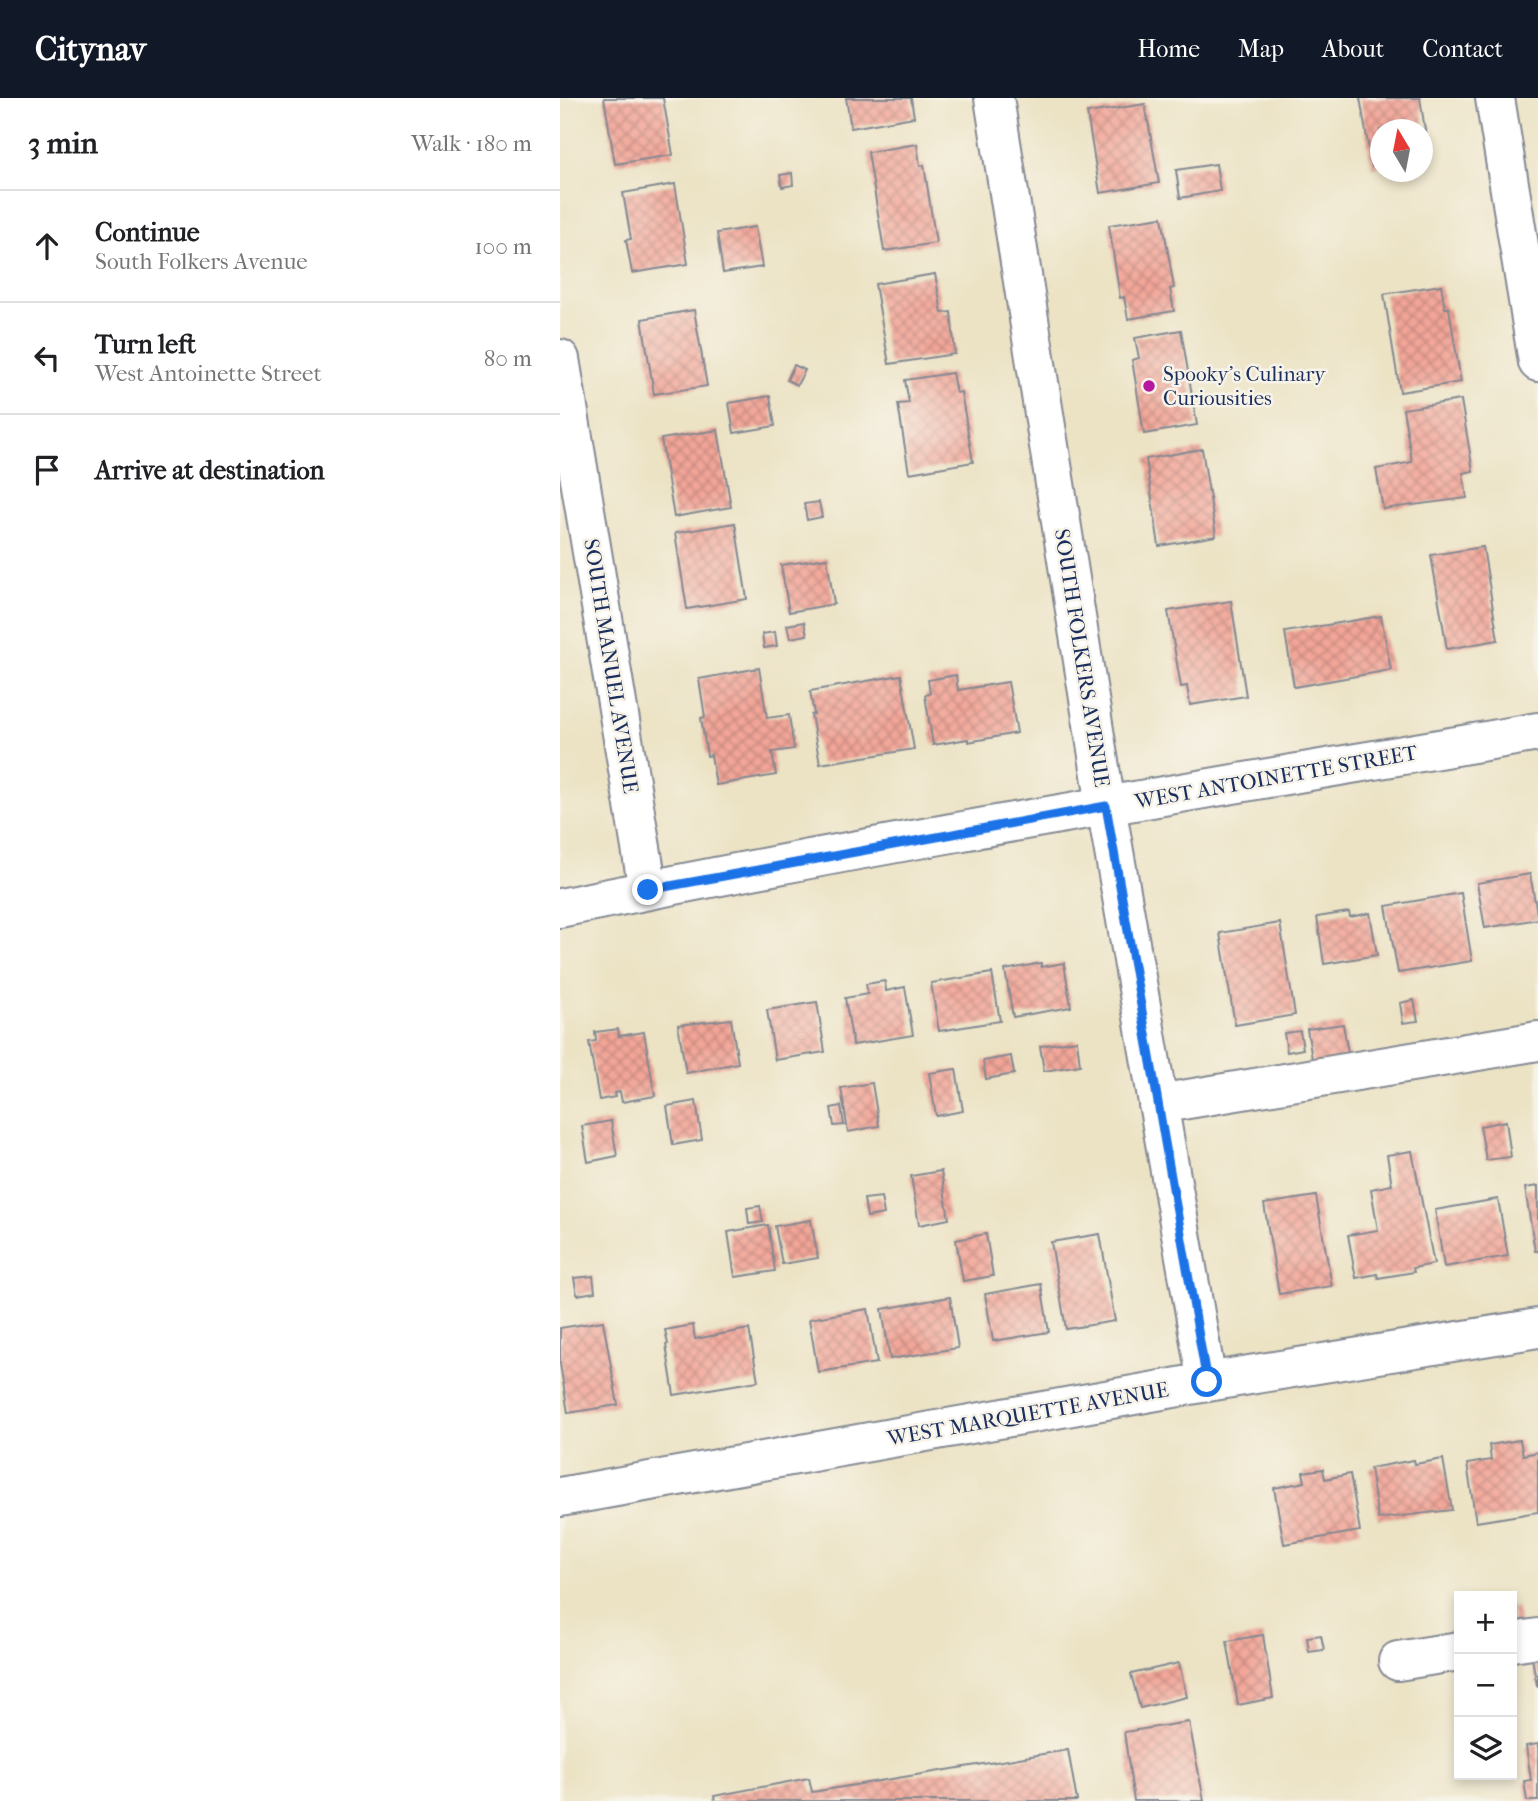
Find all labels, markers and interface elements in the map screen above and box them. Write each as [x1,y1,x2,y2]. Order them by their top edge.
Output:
text: Citynav [35,30,146,69]
text: Home [1138,35,1200,63]
text: Map [1238,35,1284,63]
text: About [1322,35,1384,63]
text: Contact [1422,35,1503,63]
north arrow [1370,119,1433,182]
text: 3 min [28,126,98,161]
text: Walk · 180 m [411,130,532,157]
text: Continue [95,217,200,248]
icon: ahead [28,227,66,265]
text: 100 m [474,233,532,260]
text: South Folkers Avenue [95,248,308,275]
text: Turn left [95,329,196,360]
icon: left [28,339,66,377]
text: 80 m [484,345,532,372]
text: West Antoinette Street [95,360,322,387]
place label: Spooky's Culinary Curiousities [1163,362,1326,410]
marker: Spooky's Culinary Curiousities [1141,378,1157,394]
icon: arrive [28,451,66,489]
text: Arrive at destination [95,455,325,486]
street label: SOUTH FOLKERS AVENUE [1050,527,1114,789]
street label: SOUTH MANUEL AVENUE [579,537,643,795]
street label: WEST ANTOINETTE STREET [1132,740,1420,814]
route end [632,874,663,905]
route start [1191,1366,1222,1397]
street label: WEST MARQUETTE AVENUE [884,1377,1171,1451]
map controls [1454,1591,1517,1780]
button: + [1454,1591,1517,1654]
button: − [1454,1654,1517,1717]
button: layers [1454,1717,1517,1780]

